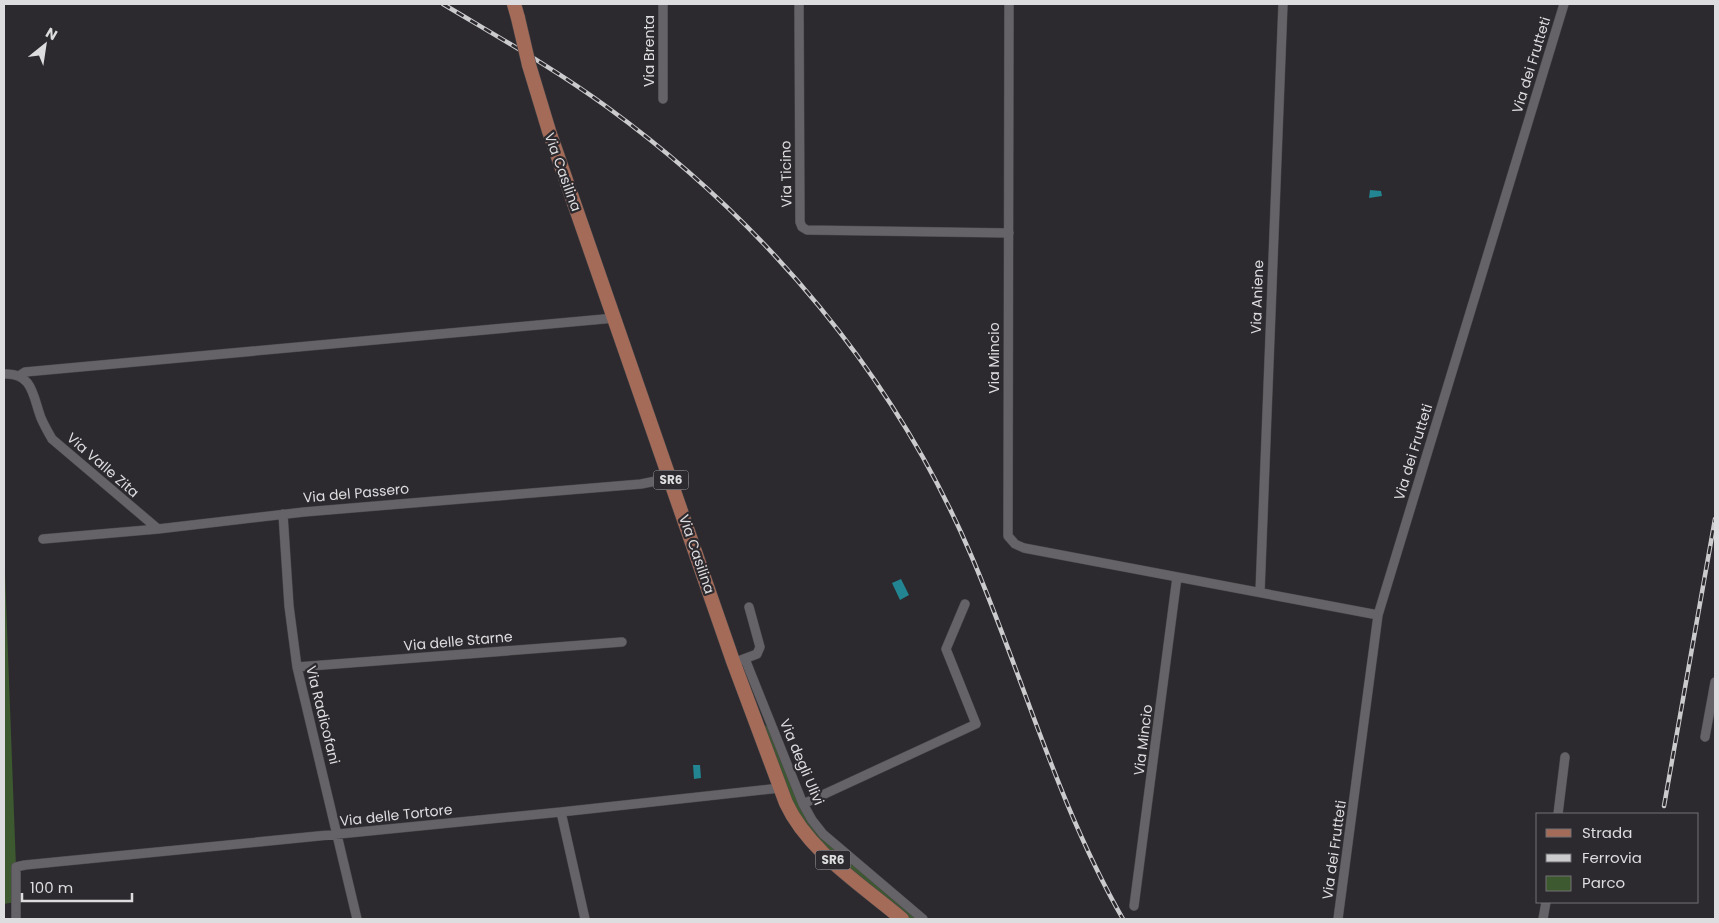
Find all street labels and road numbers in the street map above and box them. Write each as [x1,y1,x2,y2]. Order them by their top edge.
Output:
street label: Via dei Frutteti [1507,14,1555,116]
street label: Via Brenta [639,15,659,87]
street label: Via Casilina [540,130,586,214]
street label: Via Ticino [775,140,797,208]
street label: Via Aniene [1246,259,1268,334]
street label: Via Mincio [984,322,1004,394]
street label: Via dei Frutteti [1389,401,1437,503]
street label: Via Valle Zita [63,428,143,502]
road number: SR6 [654,470,688,490]
street label: Via del Passero [302,478,410,508]
street label: Via Casilina [674,512,720,596]
street label: Via delle Starne [403,626,514,656]
street label: Via Radicofani [301,664,345,766]
street label: Via Mincio [1129,703,1157,777]
street label: Via degli Ulivi [775,716,829,808]
street label: Via delle Tortore [339,799,454,831]
street label: Via dei Frutteti [1317,799,1351,901]
road number: SR6 [816,850,850,870]

